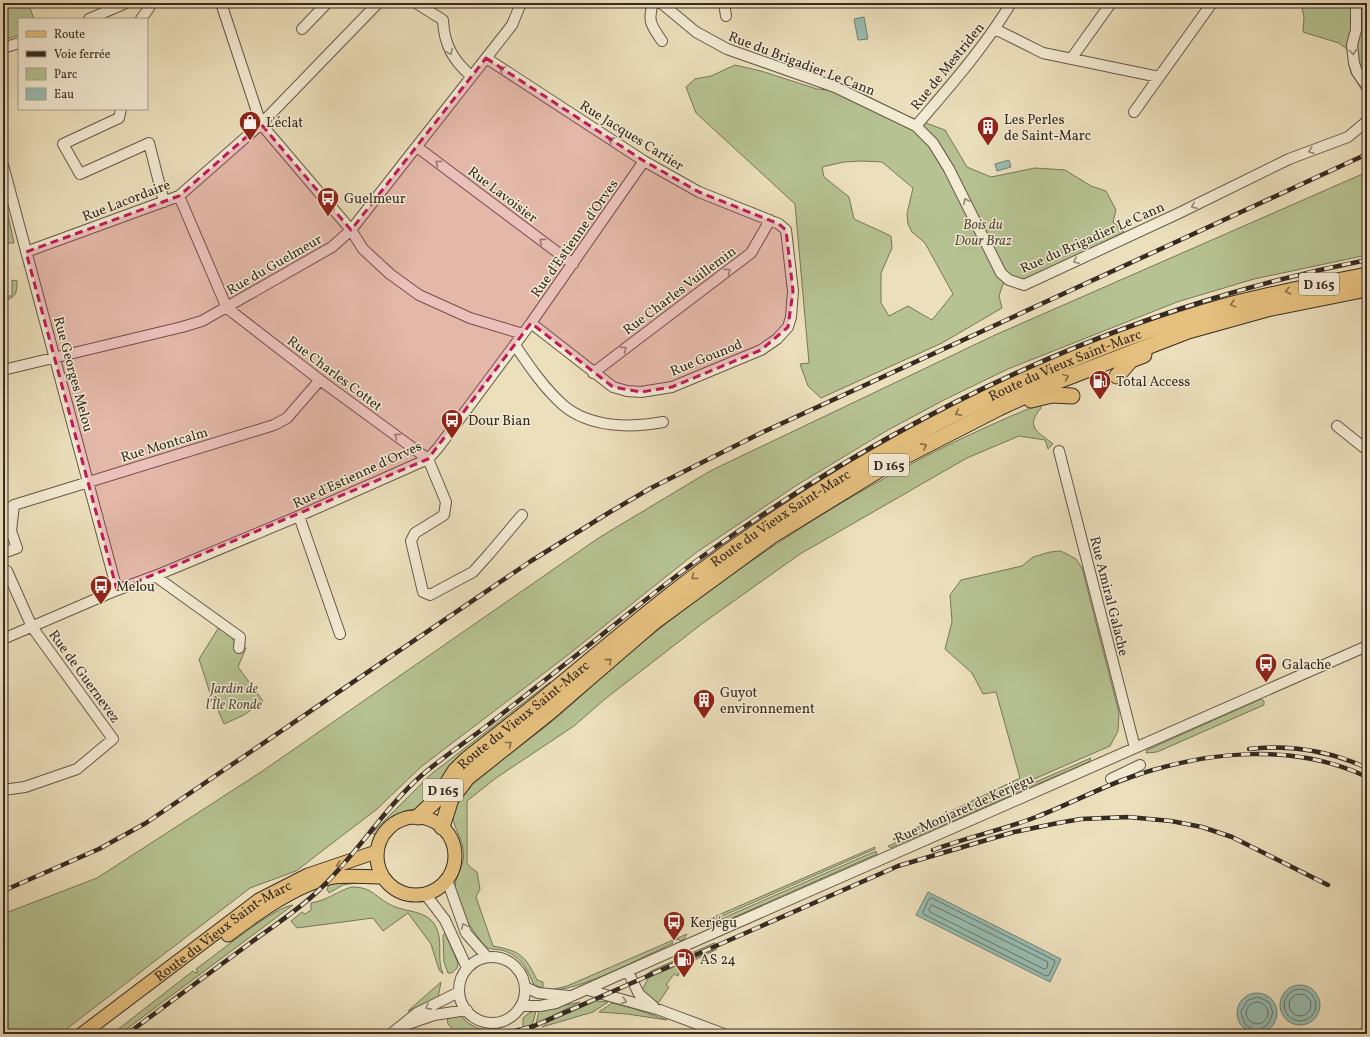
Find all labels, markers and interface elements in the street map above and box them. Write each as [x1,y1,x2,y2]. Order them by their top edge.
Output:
legend [18,18,148,110]
street label: Rue de Mestriden [907,19,989,115]
text: Route [54,27,85,43]
street label: Rue du Brigadier Le Cann [725,28,878,101]
text: Voie ferrée [54,47,111,63]
one-way arrow [445,47,453,55]
one-way arrow [1348,49,1357,55]
one-way arrow [499,66,506,73]
text: Parc [54,67,77,83]
text: Eau [54,87,74,103]
street label: Rue Jacques Cartier [576,97,687,176]
shop icon: L'éclat [237,109,263,142]
place label: Les Perles de Saint-Marc [1004,111,1091,146]
place label: L'éclat [266,114,303,133]
building icon: Les Perles de Saint-Marc [975,114,1001,147]
one-way arrow [608,137,615,144]
one-way arrow [1308,146,1315,154]
one-way arrow [435,161,442,168]
street label: Rue Lavoisier [463,163,541,228]
street label: Rue Lacordaire [80,176,174,227]
street label: Rue d'Estienne d'Orves [527,176,623,302]
bus stop icon: Guelmeur [315,185,341,218]
place label: Guelmeur [344,190,406,209]
one-way arrow [963,197,970,205]
street label: Rue du Brigadier Le Cann [1018,198,1168,279]
one-way arrow [1191,201,1198,208]
park label: Bois du Dour Braz [955,216,1012,251]
street label: Rue du Guelmeur [224,230,326,300]
one-way arrow [539,239,546,246]
street label: Rue Charles Vuillemin [619,242,740,340]
one-way arrow [1073,256,1080,264]
one-way arrow [724,268,731,275]
road number: D 165 [1299,273,1339,295]
one-way arrow [1284,286,1291,294]
one-way arrow [1229,300,1236,308]
street label: Rue Georges Melou [48,315,97,434]
street label: Route du Vieux Saint-Marc [986,325,1144,407]
street label: Rue Charles Cottet [283,332,386,416]
street label: Rue Gounod [668,335,746,381]
one-way arrow [620,347,627,354]
fuel station icon: Total Access [1087,368,1113,401]
place label: Total Access [1116,373,1190,392]
one-way arrow [1062,374,1069,382]
bus stop icon: Dour Bian [439,407,465,440]
one-way arrow [955,408,962,416]
place label: Dour Bian [468,412,531,431]
street label: Rue Montcalm [119,423,210,468]
one-way arrow [394,434,401,441]
street label: Rue d'Estienne d'Orves [290,437,425,514]
one-way arrow [919,444,927,451]
road number: D 165 [869,454,909,476]
street label: Route du Vieux Saint-Marc [707,466,854,572]
street label: Rue Amiral Galache [1085,535,1133,658]
bus stop icon: Melou [88,573,114,606]
one-way arrow [691,573,698,580]
place label: Melou [116,578,155,597]
street label: Rue de Guernevez [44,627,124,727]
bus stop icon: Galache [1253,651,1279,684]
place label: Galache [1282,656,1332,675]
street label: Route du Vieux Saint-Marc [454,657,594,774]
one-way arrow [604,659,612,666]
park label: Jardin de l'Île Ronde [206,680,262,715]
place label: Guyot environnement [720,684,815,719]
building icon: Guyot environnement [691,687,717,720]
one-way arrow [505,742,512,749]
street label: Rue Monjaret de Kerjegu [892,770,1038,849]
road number: D 165 [423,779,463,801]
one-way arrow [336,860,343,869]
street label: Route du Vieux Saint-Marc [151,877,295,987]
bus stop icon: Kerjégu [661,909,687,942]
place label: Kerjégu [690,914,737,933]
one-way arrow [460,923,468,930]
fuel station icon: AS 24 [671,946,697,979]
place label: AS 24 [700,951,736,970]
one-way arrow [620,996,627,1005]
one-way arrow [425,1002,432,1009]

